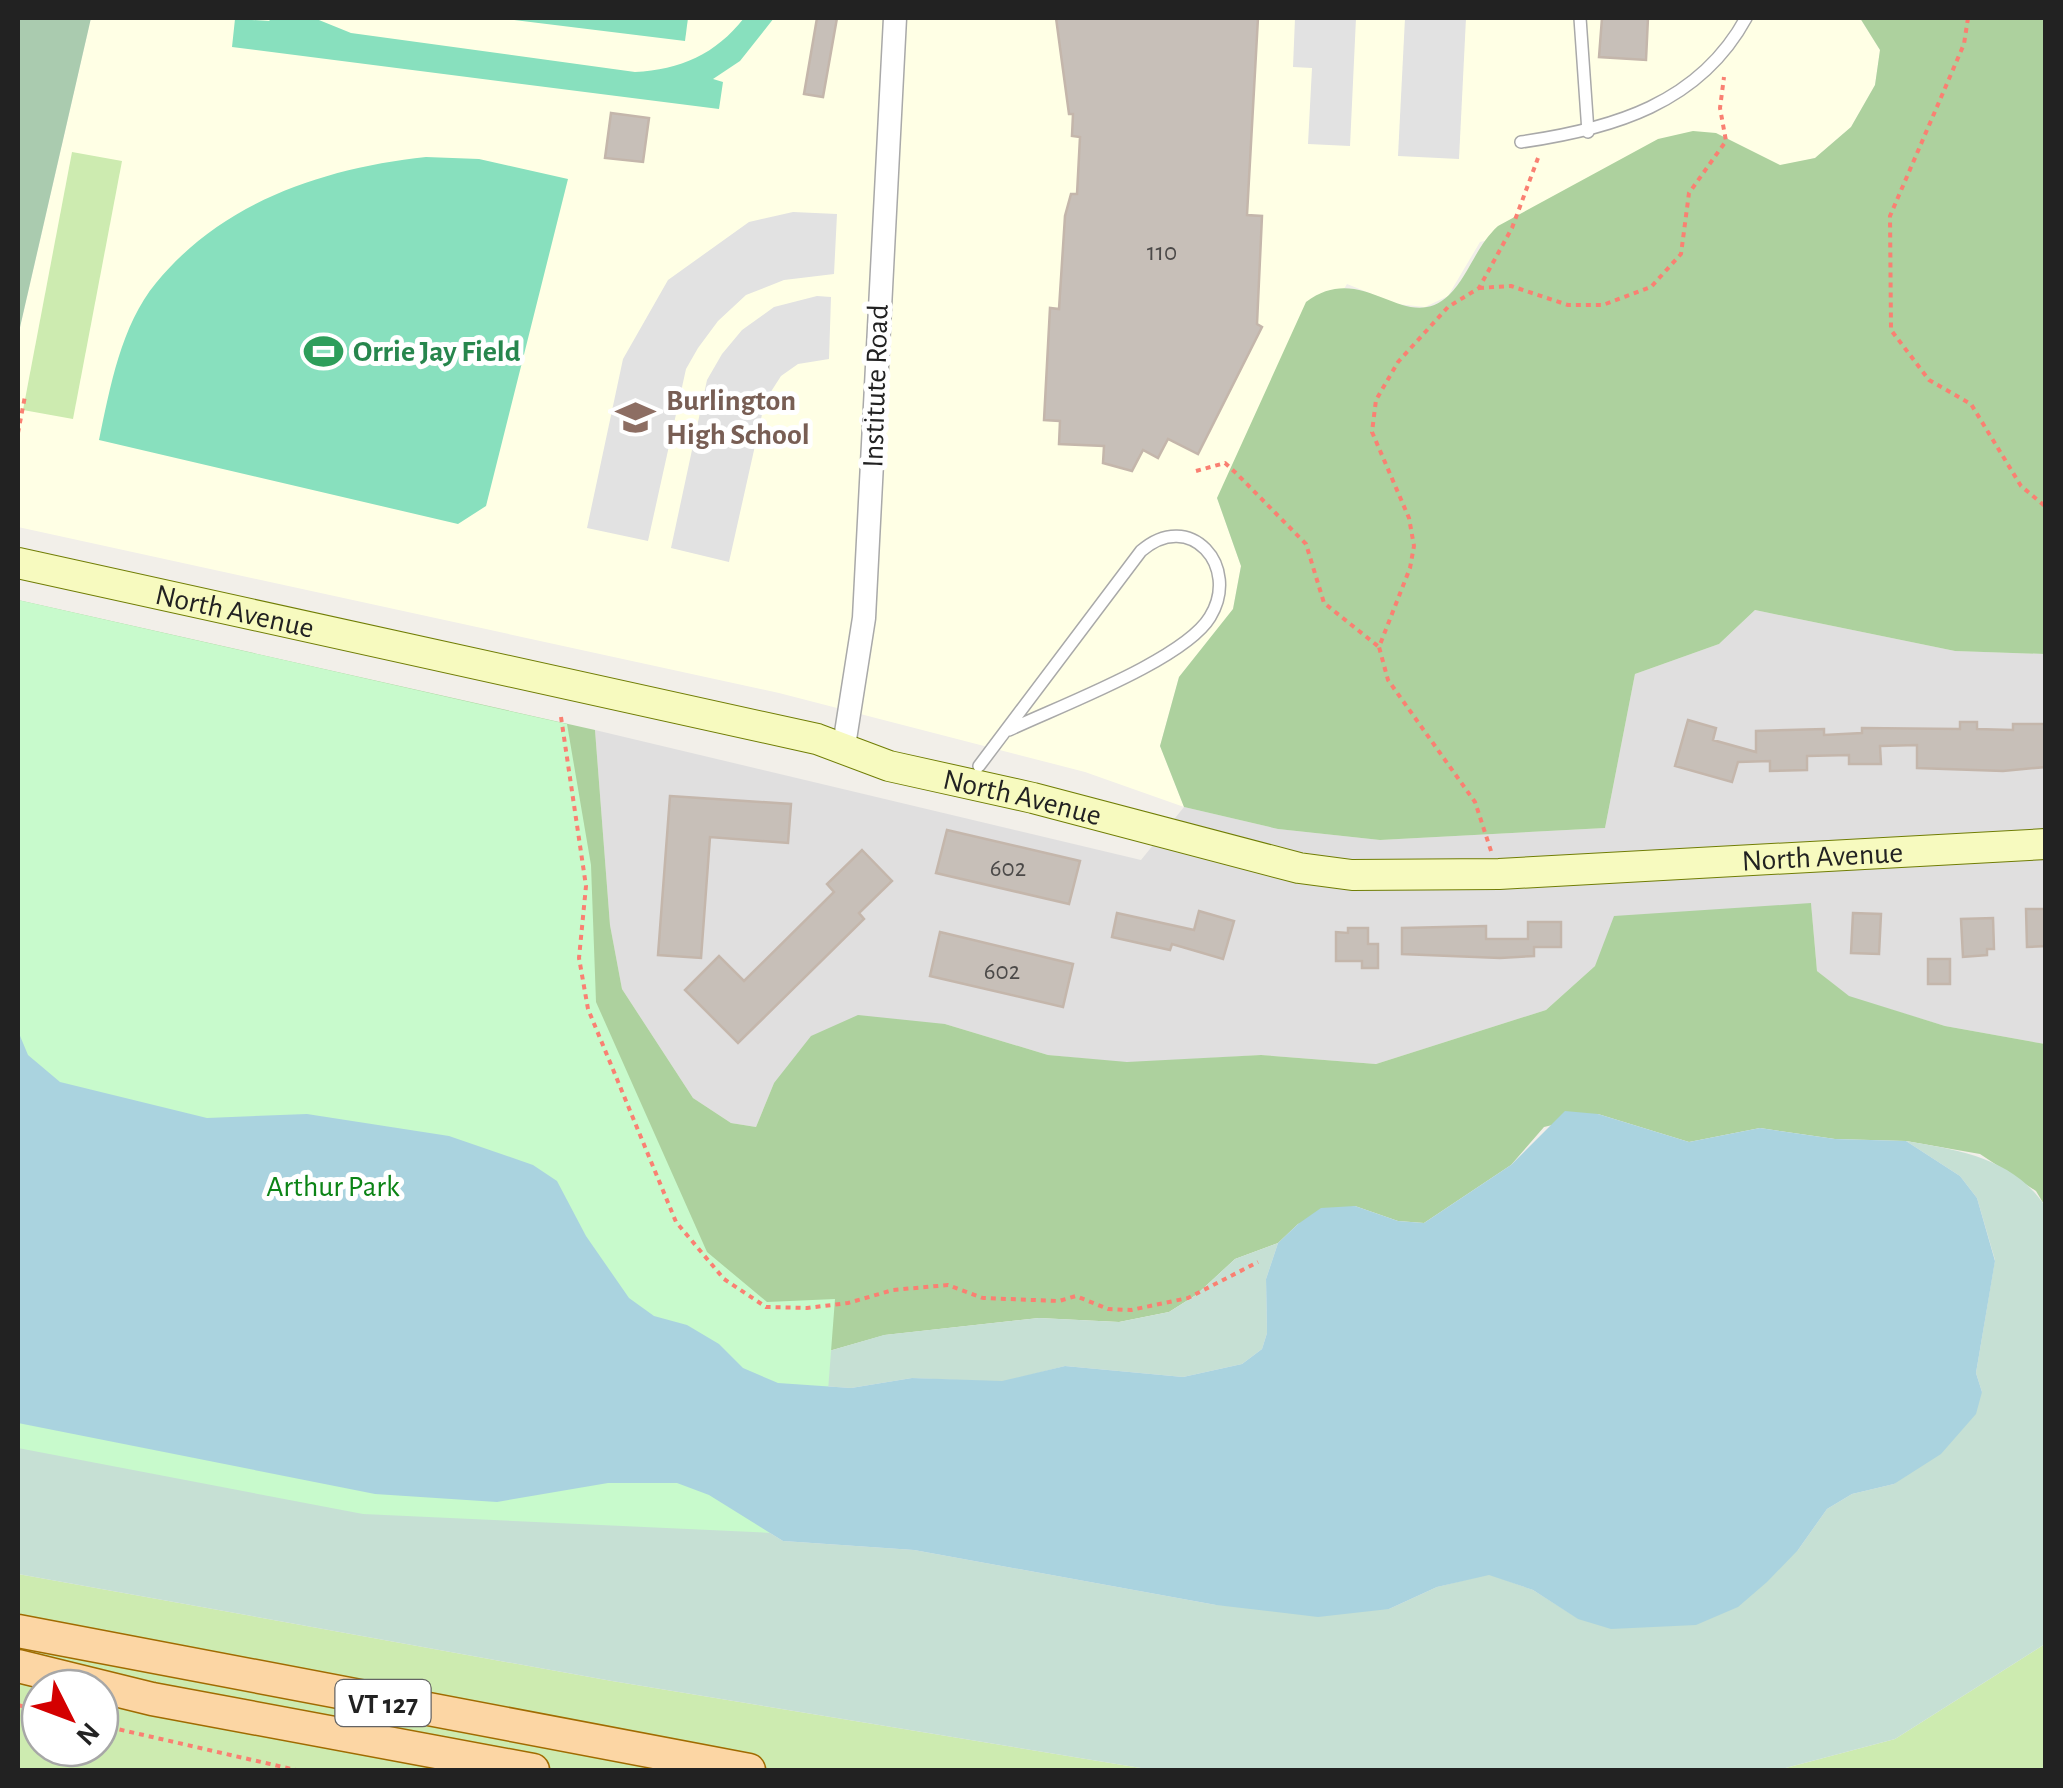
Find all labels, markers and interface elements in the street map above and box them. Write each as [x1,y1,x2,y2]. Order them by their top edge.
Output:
house number: 110 [1147,240,1177,265]
street label: Institute Road [858,304,894,468]
sports icon: Orrie Jay Field [302,330,344,372]
place label: Orrie Jay Field [353,337,521,367]
place label: Burlington High School [666,386,810,450]
school or university icon: Burlington High School [615,396,657,438]
street label: North Avenue [152,580,317,644]
street label: North Avenue [940,765,1105,831]
street label: North Avenue [1741,838,1904,877]
house number: 602 [990,856,1026,881]
house number: 602 [984,959,1020,984]
park label: Arthur Park [266,1172,400,1202]
north arrow [20,1668,120,1768]
road number: VT 127 [336,1680,430,1726]
text: N [70,1717,104,1750]

